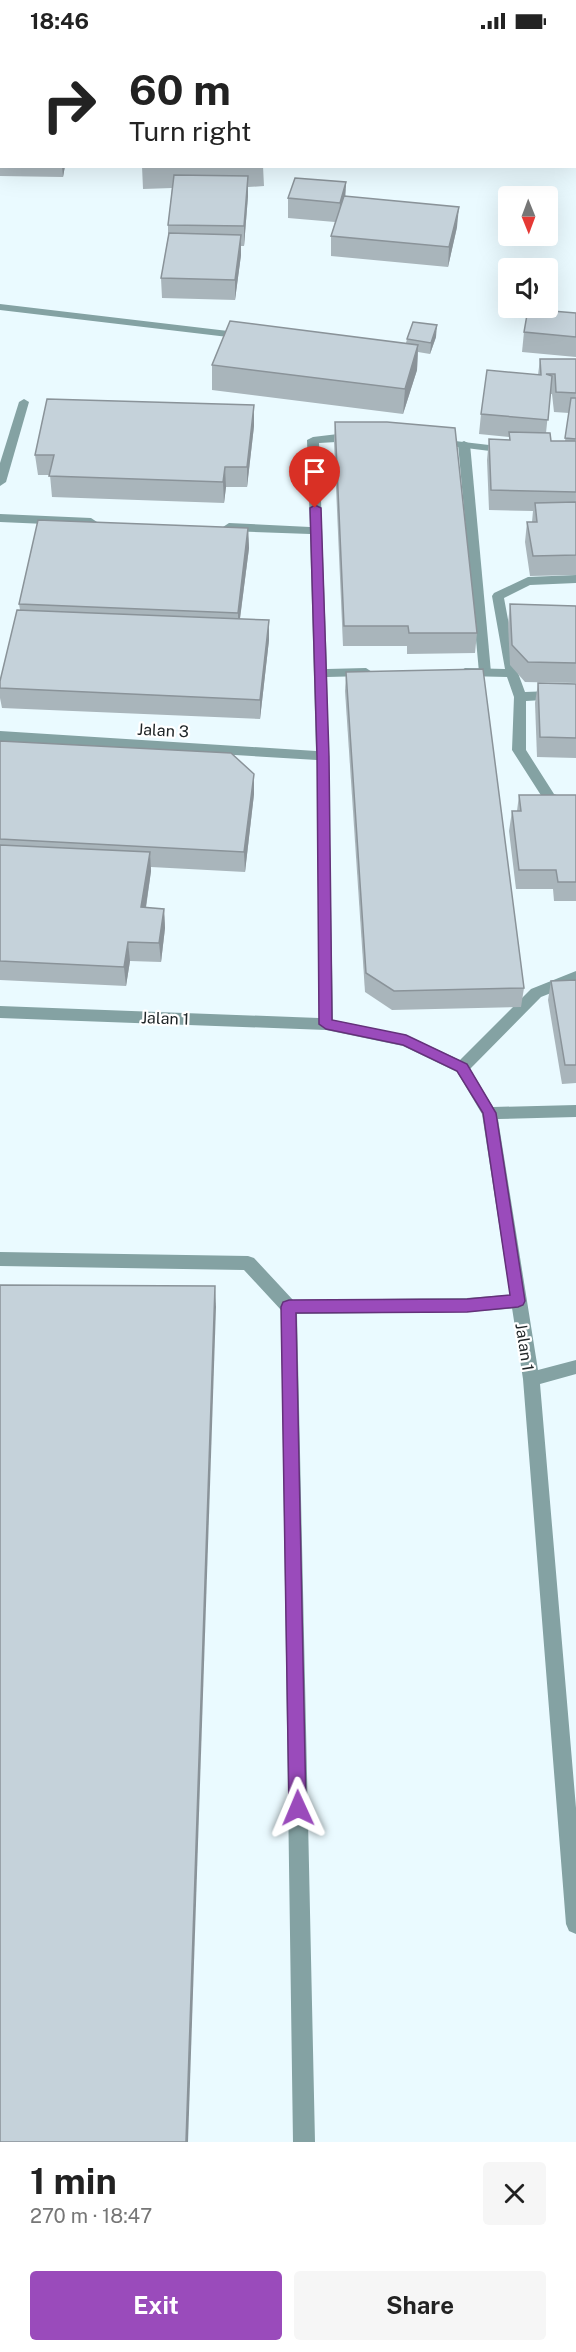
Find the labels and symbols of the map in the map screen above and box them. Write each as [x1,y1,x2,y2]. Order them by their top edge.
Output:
north arrow [498,186,558,246]
pin [289,446,340,508]
street label: Jalan 3 [137,720,189,741]
street label: Jalan 1 [141,1008,189,1029]
street label: Jalan 1 [511,1322,538,1372]
position arrow [266,1776,330,1840]

